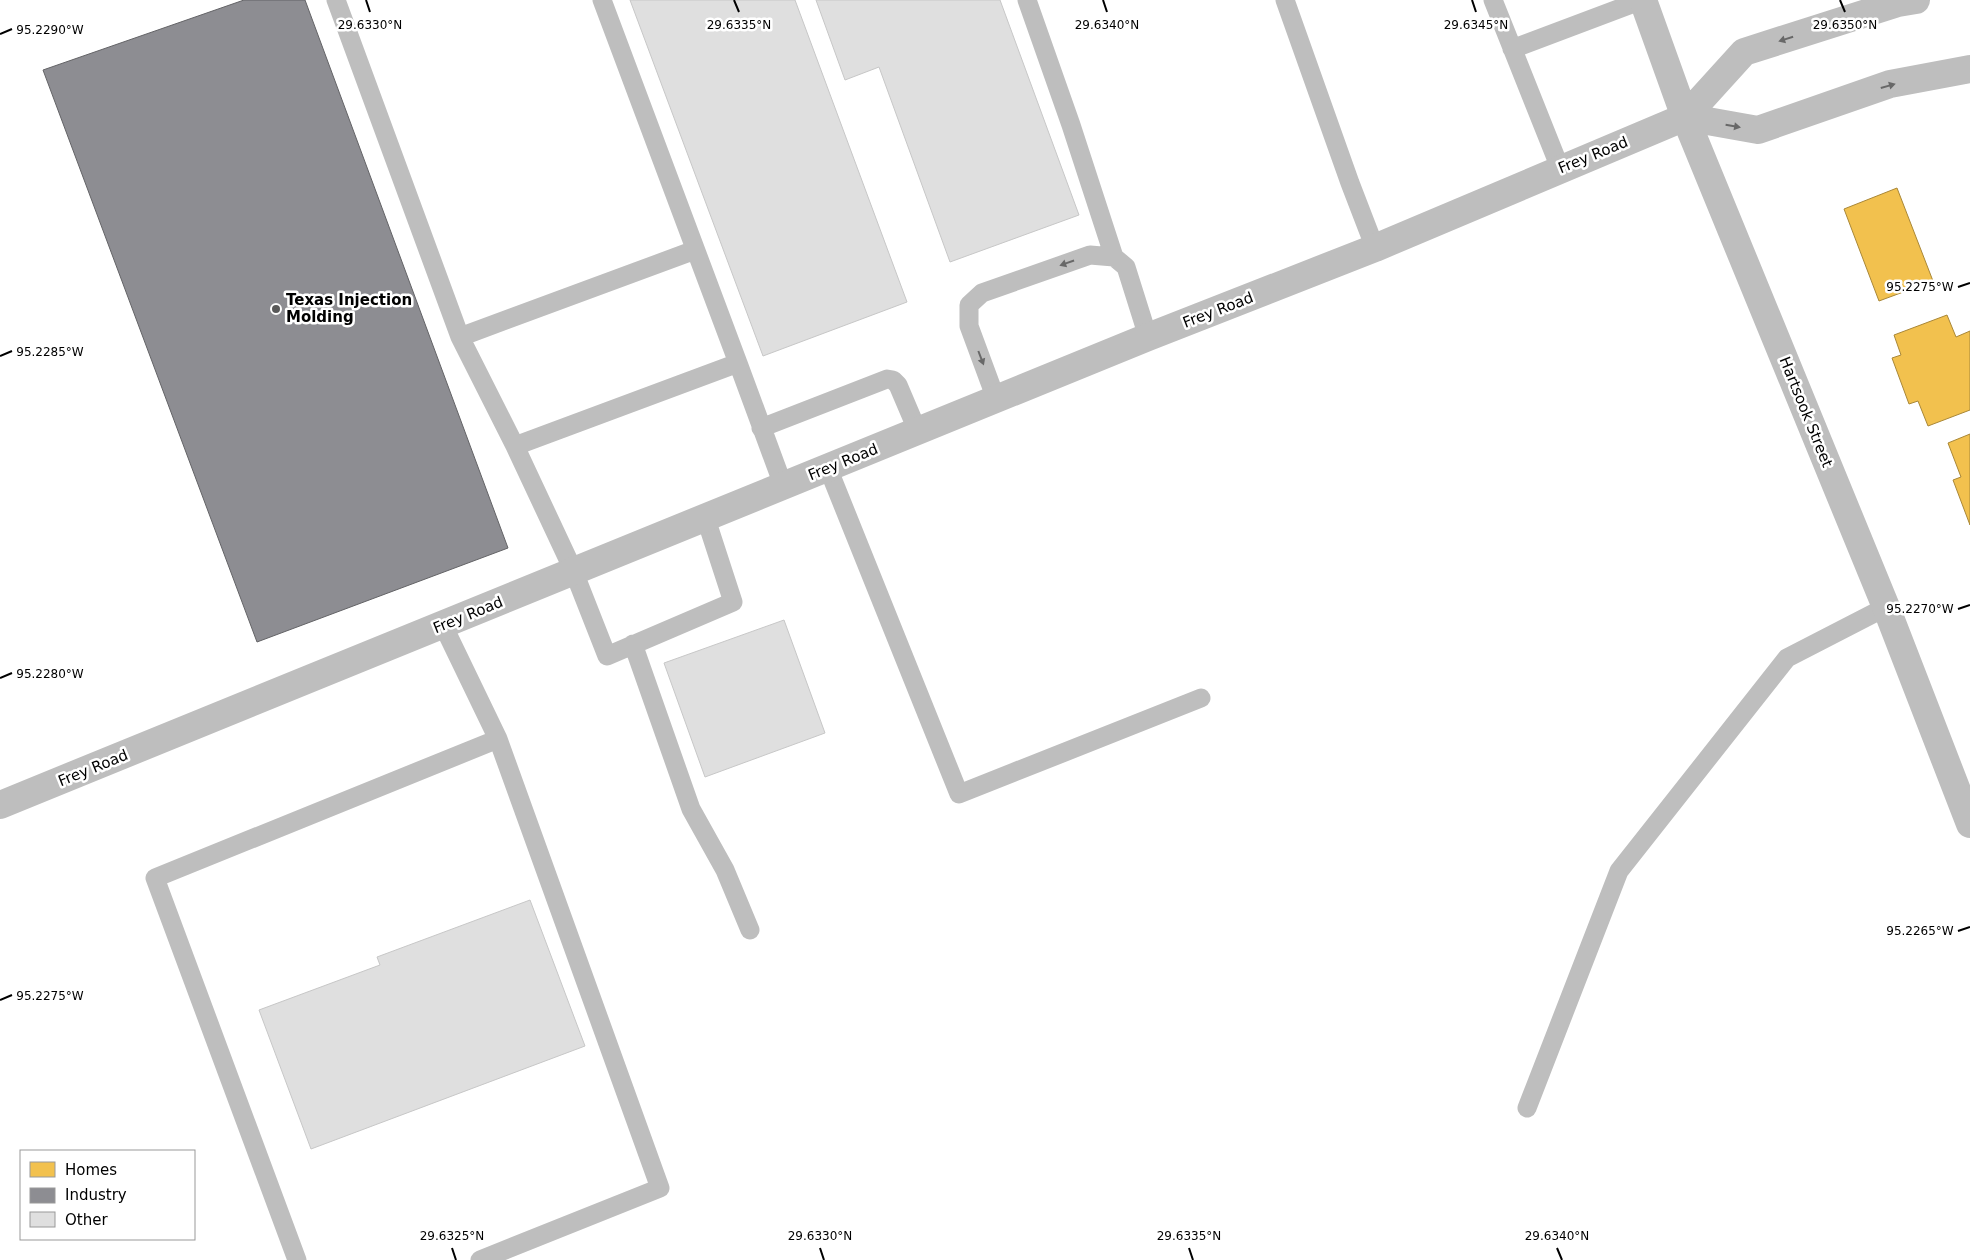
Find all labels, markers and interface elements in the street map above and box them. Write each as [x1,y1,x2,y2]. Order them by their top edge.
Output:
text: 29.6330°N [338,18,402,32]
text: 29.6335°N [707,18,771,32]
text: 29.6340°N [1075,18,1139,32]
text: 29.6345°N [1444,18,1508,32]
text: 29.6350°N [1813,18,1877,32]
text: 95.2290°W [16,23,84,37]
one-way arrow [1778,35,1793,43]
one-way arrow [1881,81,1896,89]
one-way arrow [1726,122,1742,130]
street label: Frey Road [1555,133,1631,177]
one-way arrow [1059,260,1074,267]
text: 95.2275°W [1886,280,1954,294]
street label: Frey Road [1180,288,1256,332]
place label: Texas Injection Molding [286,291,412,326]
marker: Texas Injection Molding [270,303,282,315]
text: 95.2285°W [16,345,84,359]
one-way arrow [978,351,985,366]
street label: Hartsook Street [1776,354,1836,470]
street label: Frey Road [805,440,881,484]
street label: Frey Road [430,593,506,637]
text: 95.2270°W [1886,602,1954,616]
text: 95.2280°W [16,667,84,681]
street label: Frey Road [55,746,131,790]
text: 95.2265°W [1886,924,1954,938]
text: 95.2275°W [16,989,84,1003]
legend [20,1150,195,1240]
text: Homes [65,1161,117,1179]
text: Industry [65,1186,127,1204]
text: Other [65,1211,108,1229]
text: 29.6325°N [420,1229,484,1243]
text: 29.6330°N [788,1229,852,1243]
text: 29.6335°N [1157,1229,1221,1243]
text: 29.6340°N [1525,1229,1589,1243]

